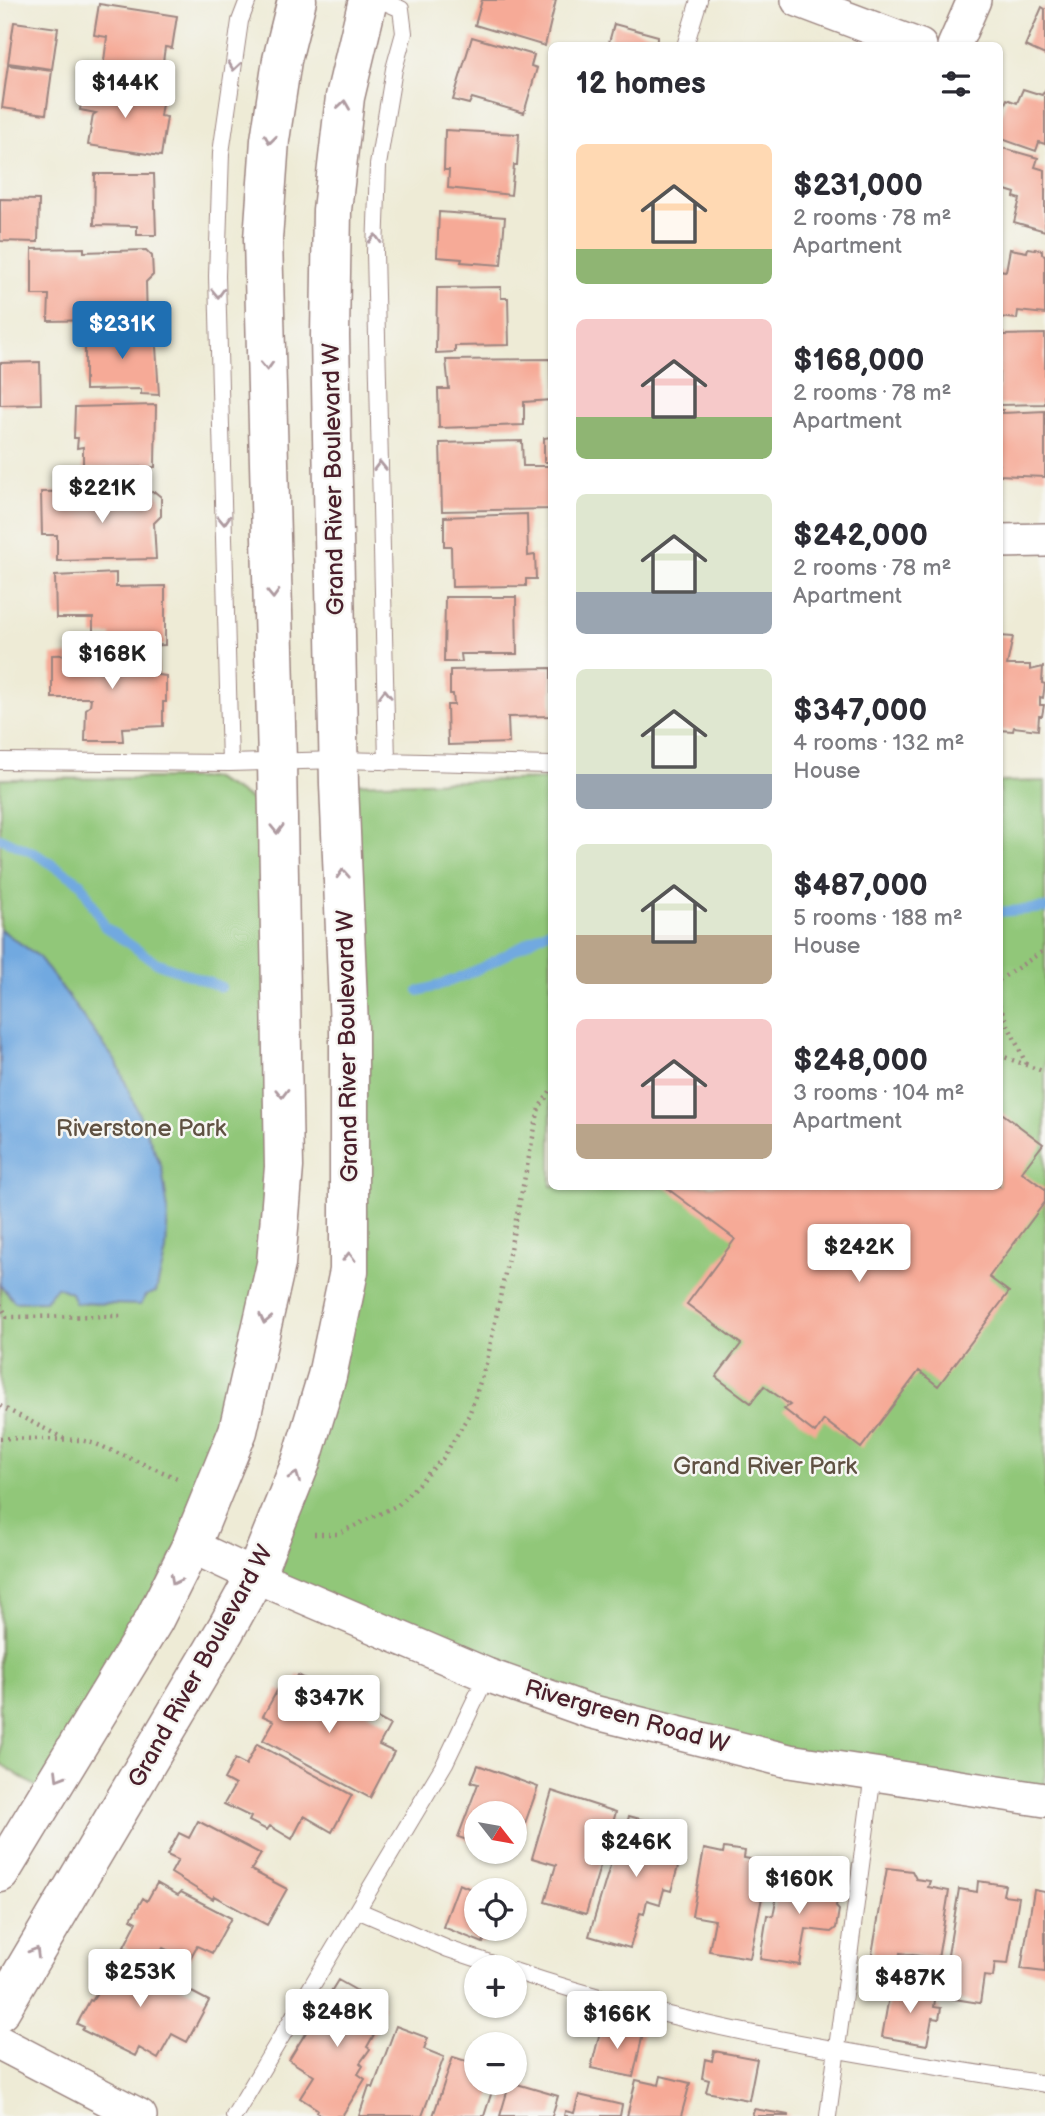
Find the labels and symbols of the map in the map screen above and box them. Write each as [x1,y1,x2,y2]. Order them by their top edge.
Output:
pin: $144K [76,60,174,120]
one-way arrow [226,61,241,72]
one-way arrow [337,99,352,111]
one-way arrow [263,133,278,145]
one-way arrow [368,233,383,244]
one-way arrow [210,288,225,299]
pin: $231K [73,302,171,361]
street label: Grand River Boulevard W [317,342,350,616]
one-way arrow [259,361,274,372]
one-way arrow [372,461,388,471]
pin: $221K [53,466,151,525]
one-way arrow [216,516,232,526]
one-way arrow [265,588,280,599]
pin: $168K [63,632,161,691]
one-way arrow [378,688,393,699]
one-way arrow [269,824,285,835]
one-way arrow [336,869,351,880]
street label: Grand River Boulevard W [331,909,364,1183]
one-way arrow [274,1089,290,1099]
park label: Riverstone Park [56,1114,227,1143]
pin: $242K [810,1224,908,1284]
one-way arrow [341,1251,357,1262]
one-way arrow [258,1313,273,1325]
park label: Grand River Park [673,1452,857,1481]
one-way arrow [287,1472,301,1484]
street label: Grand River Boulevard W [122,1540,279,1793]
one-way arrow [169,1572,183,1585]
street label: Rivergreen Road W [521,1673,733,1760]
pin: $347K [280,1676,378,1735]
one-way arrow [55,1768,68,1781]
north arrow [464,1801,527,1864]
pin: $246K [587,1820,685,1879]
pin: $160K [750,1856,848,1916]
one-way arrow [27,1946,40,1959]
pin: $253K [91,1950,189,2009]
pin: $487K [861,1955,959,2015]
pin: $248K [288,1990,386,2049]
pin: $166K [568,1992,666,2051]

